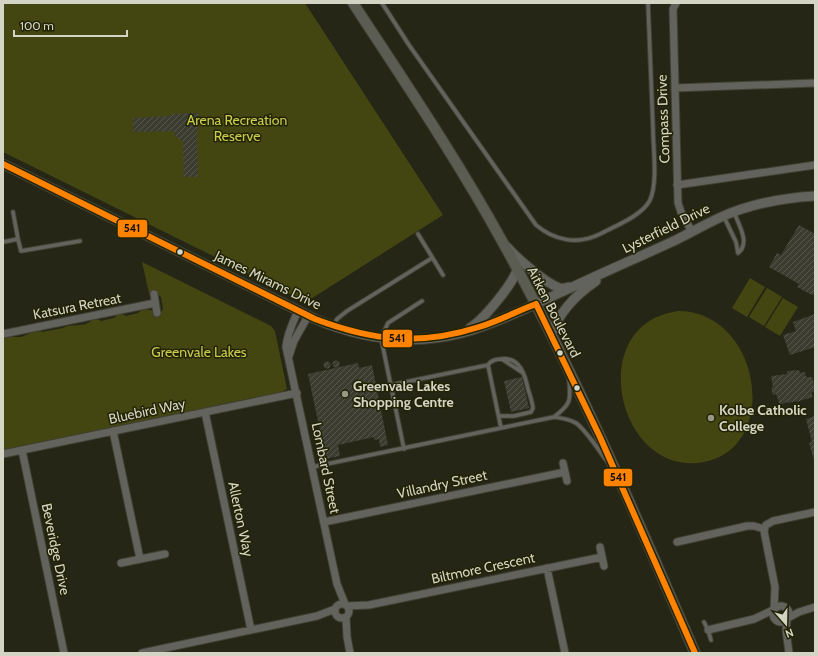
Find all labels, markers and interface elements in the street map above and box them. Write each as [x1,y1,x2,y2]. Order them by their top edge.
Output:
scale bar [14,12,127,38]
text: 100 m [20,18,54,33]
street label: Compass Drive [652,74,674,164]
park label: Arena Recreation Reserve [187,111,287,145]
street label: Lysterfield Drive [619,199,713,257]
line badge: 541 [117,219,148,238]
text: 541 [124,221,140,235]
street label: James Mirams Drive [211,246,324,314]
unlabelled marker [175,247,185,257]
street label: Aitken Boulevard [523,263,585,361]
street label: Katsura Retreat [31,289,123,323]
line badge: 541 [382,329,413,348]
text: 541 [389,331,405,345]
park label: Greenvale Lakes [151,343,247,361]
unlabelled marker [555,348,565,358]
place label: Greenvale Lakes Shopping Centre [353,377,454,411]
unlabelled marker [572,383,582,393]
marker: Greenvale Lakes Shopping Centre [340,389,350,399]
street label: Bluebird Way [107,394,187,428]
place label: Kolbe Catholic College [719,401,807,435]
marker: Kolbe Catholic College [706,413,716,423]
street label: Lombard Street [308,421,344,515]
street label: Villandry Street [395,466,489,502]
line badge: 541 [603,468,633,487]
text: 541 [610,470,626,484]
street label: Allerton Way [224,480,258,558]
street label: Beveridge Drive [38,502,74,596]
street label: Biltmore Crescent [430,548,537,588]
north arrow [766,604,806,644]
text: N [783,625,795,641]

